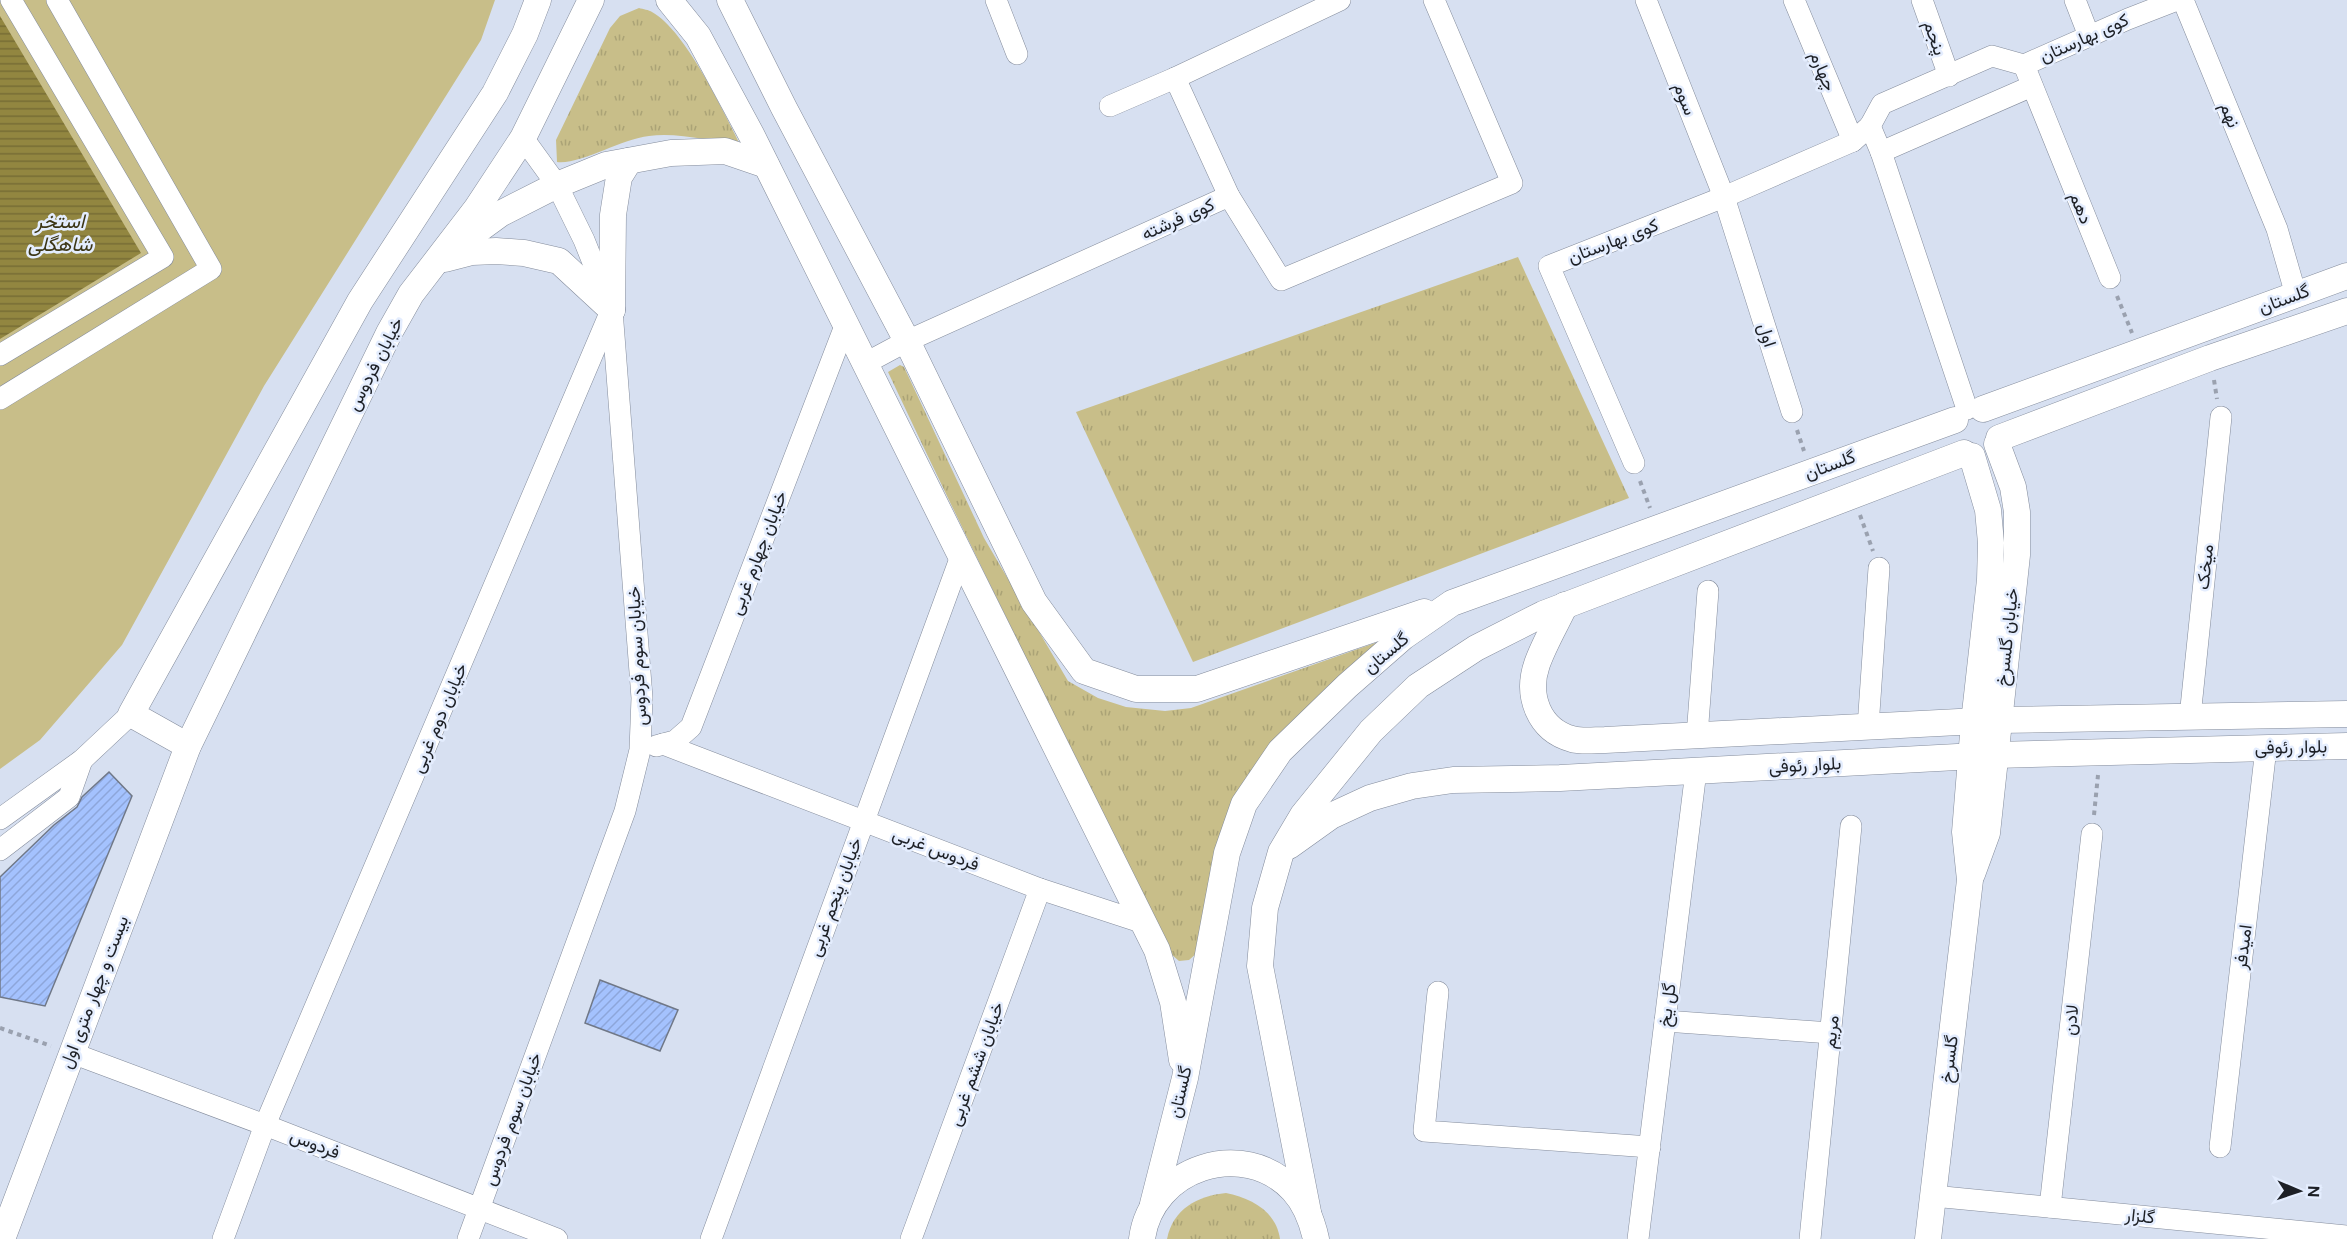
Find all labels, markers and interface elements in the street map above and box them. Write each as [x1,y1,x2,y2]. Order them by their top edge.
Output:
street label: کوی بهارستان [2036,8,2132,68]
street label: پنجم [1918,17,1952,59]
street label: چهارم [1804,47,1842,95]
street label: سوم [1668,79,1702,119]
street label: نهم [2214,99,2246,131]
street label: دهم [2064,188,2098,228]
street label: کوی فرشته [1138,192,1218,246]
water label: استخر شاهگلی [28,208,93,257]
street label: کوی بهارستان [1564,213,1662,269]
street label: گلستان [2255,279,2313,319]
street label: خیابان فردوس [341,313,409,415]
street label: اول [1752,320,1782,350]
street label: گلستان [1801,445,1859,485]
street label: خیابان چهارم غربی [723,488,793,618]
street label: میخک [2191,543,2219,591]
street label: خیابان سوم فردوس [621,586,653,726]
street label: خیابان گلسرخ [1990,587,2024,687]
street label: گلستان [1358,627,1414,679]
street label: خیابان دوم غربی [405,659,473,777]
street label: بلوار رئوفی [2255,734,2327,760]
street label: بلوار رئوفی [1768,751,1842,779]
street label: فردوس غربی [889,821,983,877]
street label: خیابان پنجم غربی [802,834,868,960]
street label: بیست و چهار متری اول [54,912,134,1072]
street label: امیدفر [2228,923,2258,972]
street label: گل یخ [1652,982,1682,1028]
street label: خیابان ششم غربی [942,999,1010,1129]
street label: لادن [2057,1003,2085,1037]
street label: مریم [1817,1014,1845,1050]
street label: گلسرخ [1934,1034,1964,1084]
street label: خیابان سوم فردوس [477,1049,547,1189]
street label: گلستان [1162,1064,1198,1120]
street label: فردوس [287,1124,343,1164]
north arrow [2269,1161,2329,1221]
text: N [2303,1185,2324,1198]
street label: گلزار [2123,1202,2156,1229]

